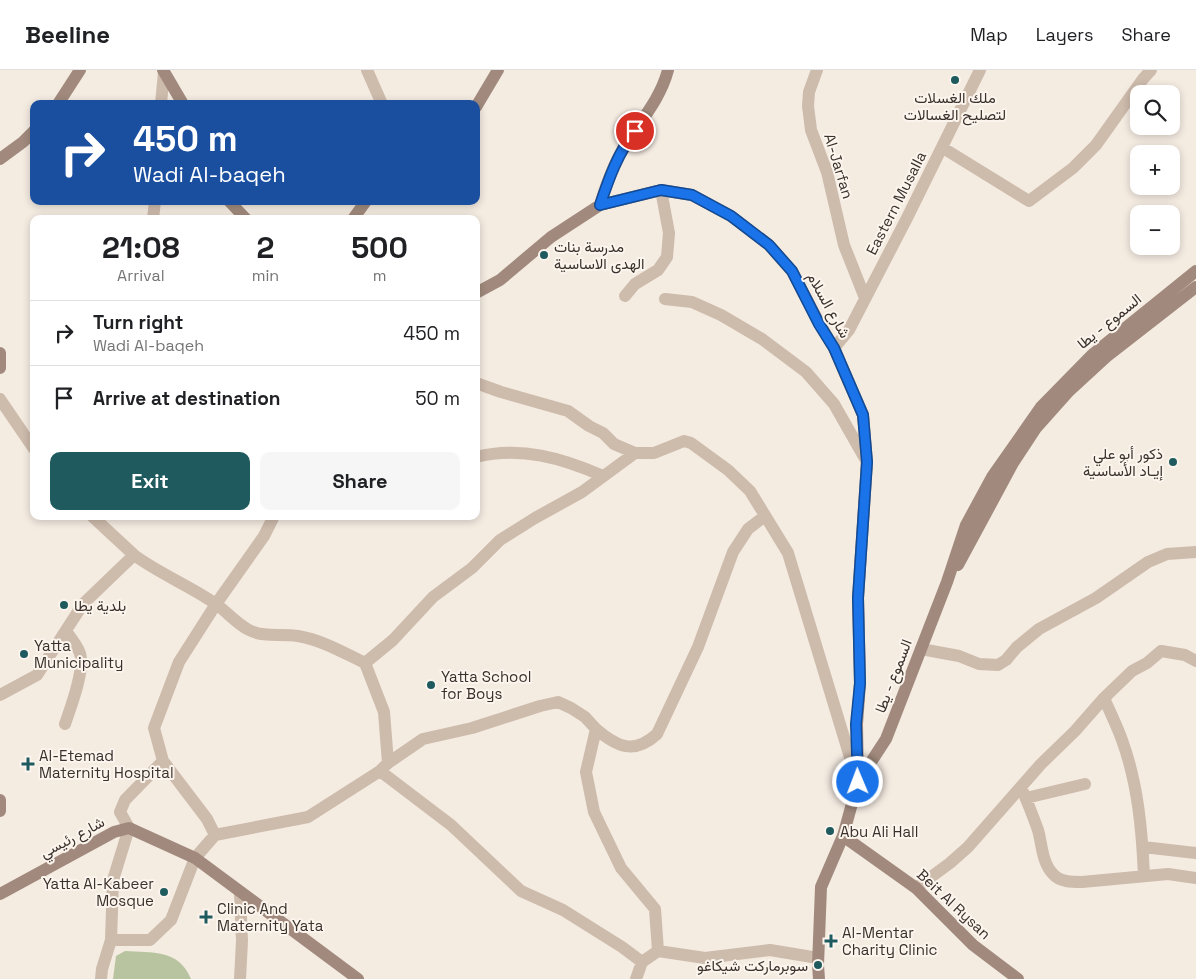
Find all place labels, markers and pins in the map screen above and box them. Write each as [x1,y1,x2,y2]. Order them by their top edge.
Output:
marker: ملك الغسلات لتصليح الغسالات [949,74,961,86]
place label: ملك الغسلات لتصليح الغسالات [904,88,1006,126]
pin [614,110,656,152]
place label: مدرسة بنات الهدى الاساسية [554,237,645,274]
marker: مدرسة بنات الهدى الاساسية [538,249,550,261]
place label: ذكور أبو علي إيـاد الأساسية [1083,444,1164,481]
marker: ذكور أبو علي إيـاد الأساسية [1167,456,1179,468]
place label: بلدية يطا [74,596,126,615]
marker: بلدية يطا [58,599,70,611]
place label: Yatta Municipality [34,636,123,672]
marker: Yatta Municipality [18,648,30,660]
place label: Yatta School for Boys [441,667,531,703]
marker: Yatta School for Boys [425,679,437,691]
place label: Al-Etemad Maternity Hospital [39,746,174,782]
marker: Al-Etemad Maternity Hospital [21,757,35,771]
place label: Abu Ali Hall [840,822,918,841]
marker: Abu Ali Hall [824,825,836,837]
place label: Yatta Al-Kabeer Mosque [43,874,154,910]
marker: Yatta Al-Kabeer Mosque [158,886,170,898]
place label: Clinic And Maternity Yata [217,899,324,935]
marker: Clinic And Maternity Yata [199,910,213,924]
place label: Al-Mentar Charity Clinic [842,923,938,959]
marker: Al-Mentar Charity Clinic [824,934,838,948]
place label: سوبرماركت شيكاغو [697,956,808,975]
marker: سوبرماركت شيكاغو [812,959,824,971]

